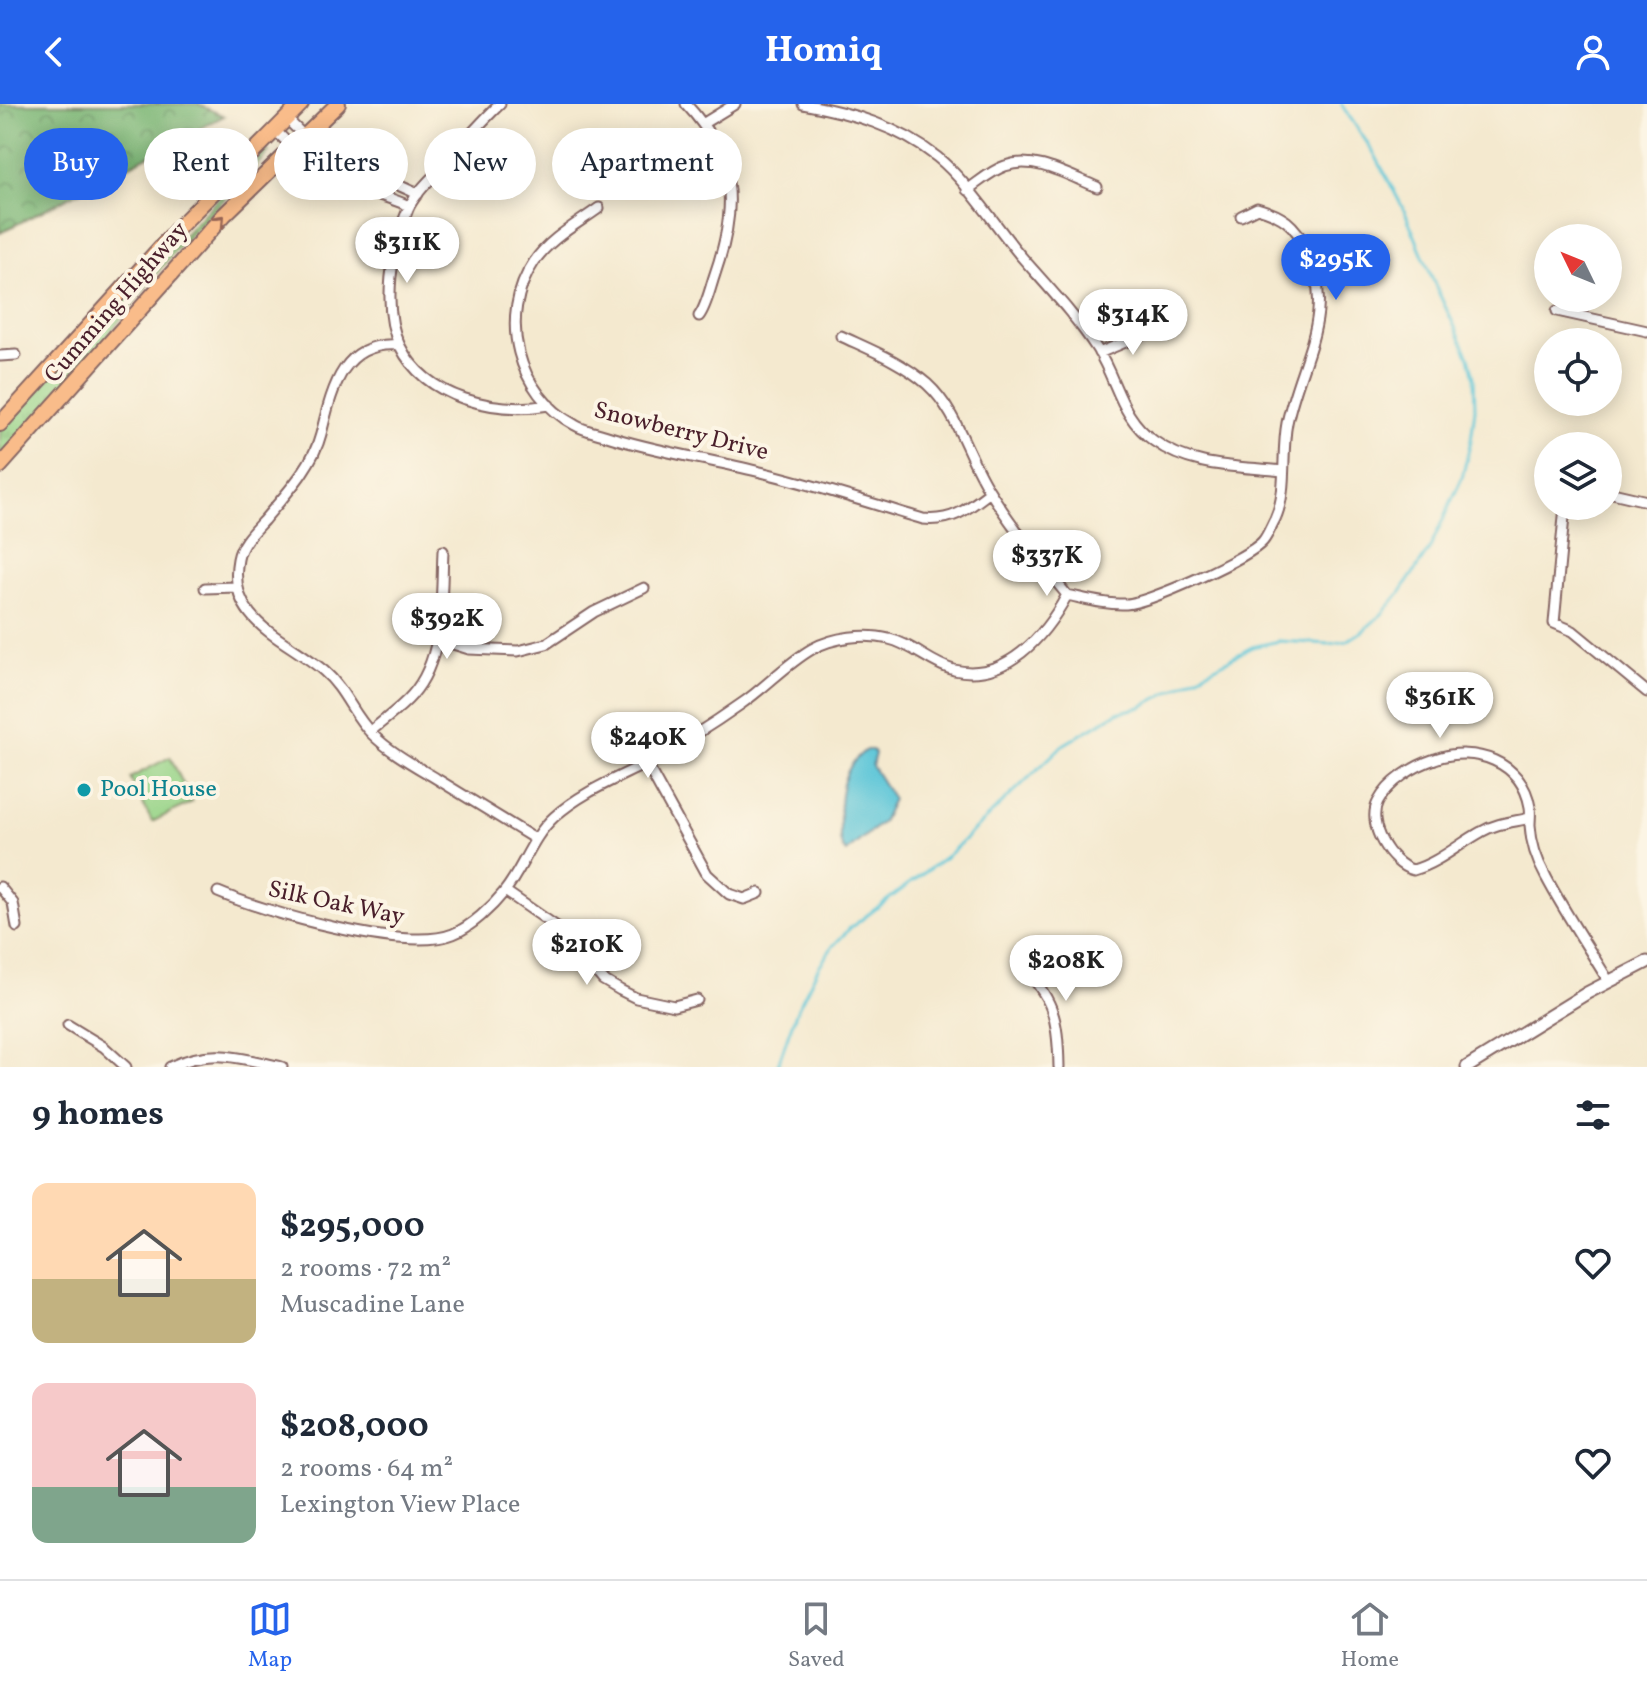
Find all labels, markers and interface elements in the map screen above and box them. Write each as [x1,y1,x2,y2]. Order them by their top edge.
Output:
text: Homiq [765,27,882,77]
icon: back [32,30,76,74]
icon: person [1571,30,1615,74]
chip: Buy [24,128,128,200]
chip: Rent [144,128,258,200]
chip: Filters [274,128,408,200]
chip: New [424,128,536,200]
chip: Apartment [552,128,742,200]
one-way arrow [210,214,224,229]
street label: Cumming Highway [37,215,197,391]
pin: $311K [351,217,463,285]
north arrow [1534,224,1622,312]
map controls [1534,224,1622,520]
text: $311K [373,225,441,261]
pin: $295K [1280,234,1392,302]
text: $295K [1299,242,1373,278]
pin: $314K [1077,289,1189,357]
text: $314K [1097,297,1169,333]
button: locate [1534,328,1622,416]
street label: Snowberry Drive [590,394,772,470]
button: layers [1534,432,1622,520]
pin: $337K [991,530,1103,598]
text: $337K [1011,538,1083,574]
pin: $392K [391,593,503,661]
text: $392K [410,601,484,637]
pin: $361K [1384,672,1496,740]
text: $361K [1404,680,1476,716]
pin: $240K [592,712,704,780]
text: $240K [609,720,687,756]
place label: Pool House [100,773,217,807]
marker: Pool House [75,781,93,799]
street label: Silk Oak Way [265,873,407,935]
pin: $210K [531,919,643,987]
text: $210K [550,927,624,963]
pin: $208K [1010,935,1122,1003]
text: $208K [1028,943,1104,979]
text: 9 homes [32,1092,164,1139]
icon: filters [1571,1093,1615,1137]
text: $295,000 [280,1204,425,1251]
icon: home [96,1215,192,1311]
icon: heart [1571,1241,1615,1285]
text: 2 rooms · 72 m² [280,1251,451,1287]
text: Muscadine Lane [280,1287,465,1323]
text: $208,000 [280,1404,429,1451]
icon: home [96,1415,192,1511]
icon: heart [1571,1441,1615,1485]
text: 2 rooms · 64 m² [280,1451,453,1487]
text: Lexington View Place [280,1487,520,1523]
tab: Map [248,1597,292,1676]
tab: Saved [788,1597,845,1676]
tab: Home [1341,1597,1399,1676]

